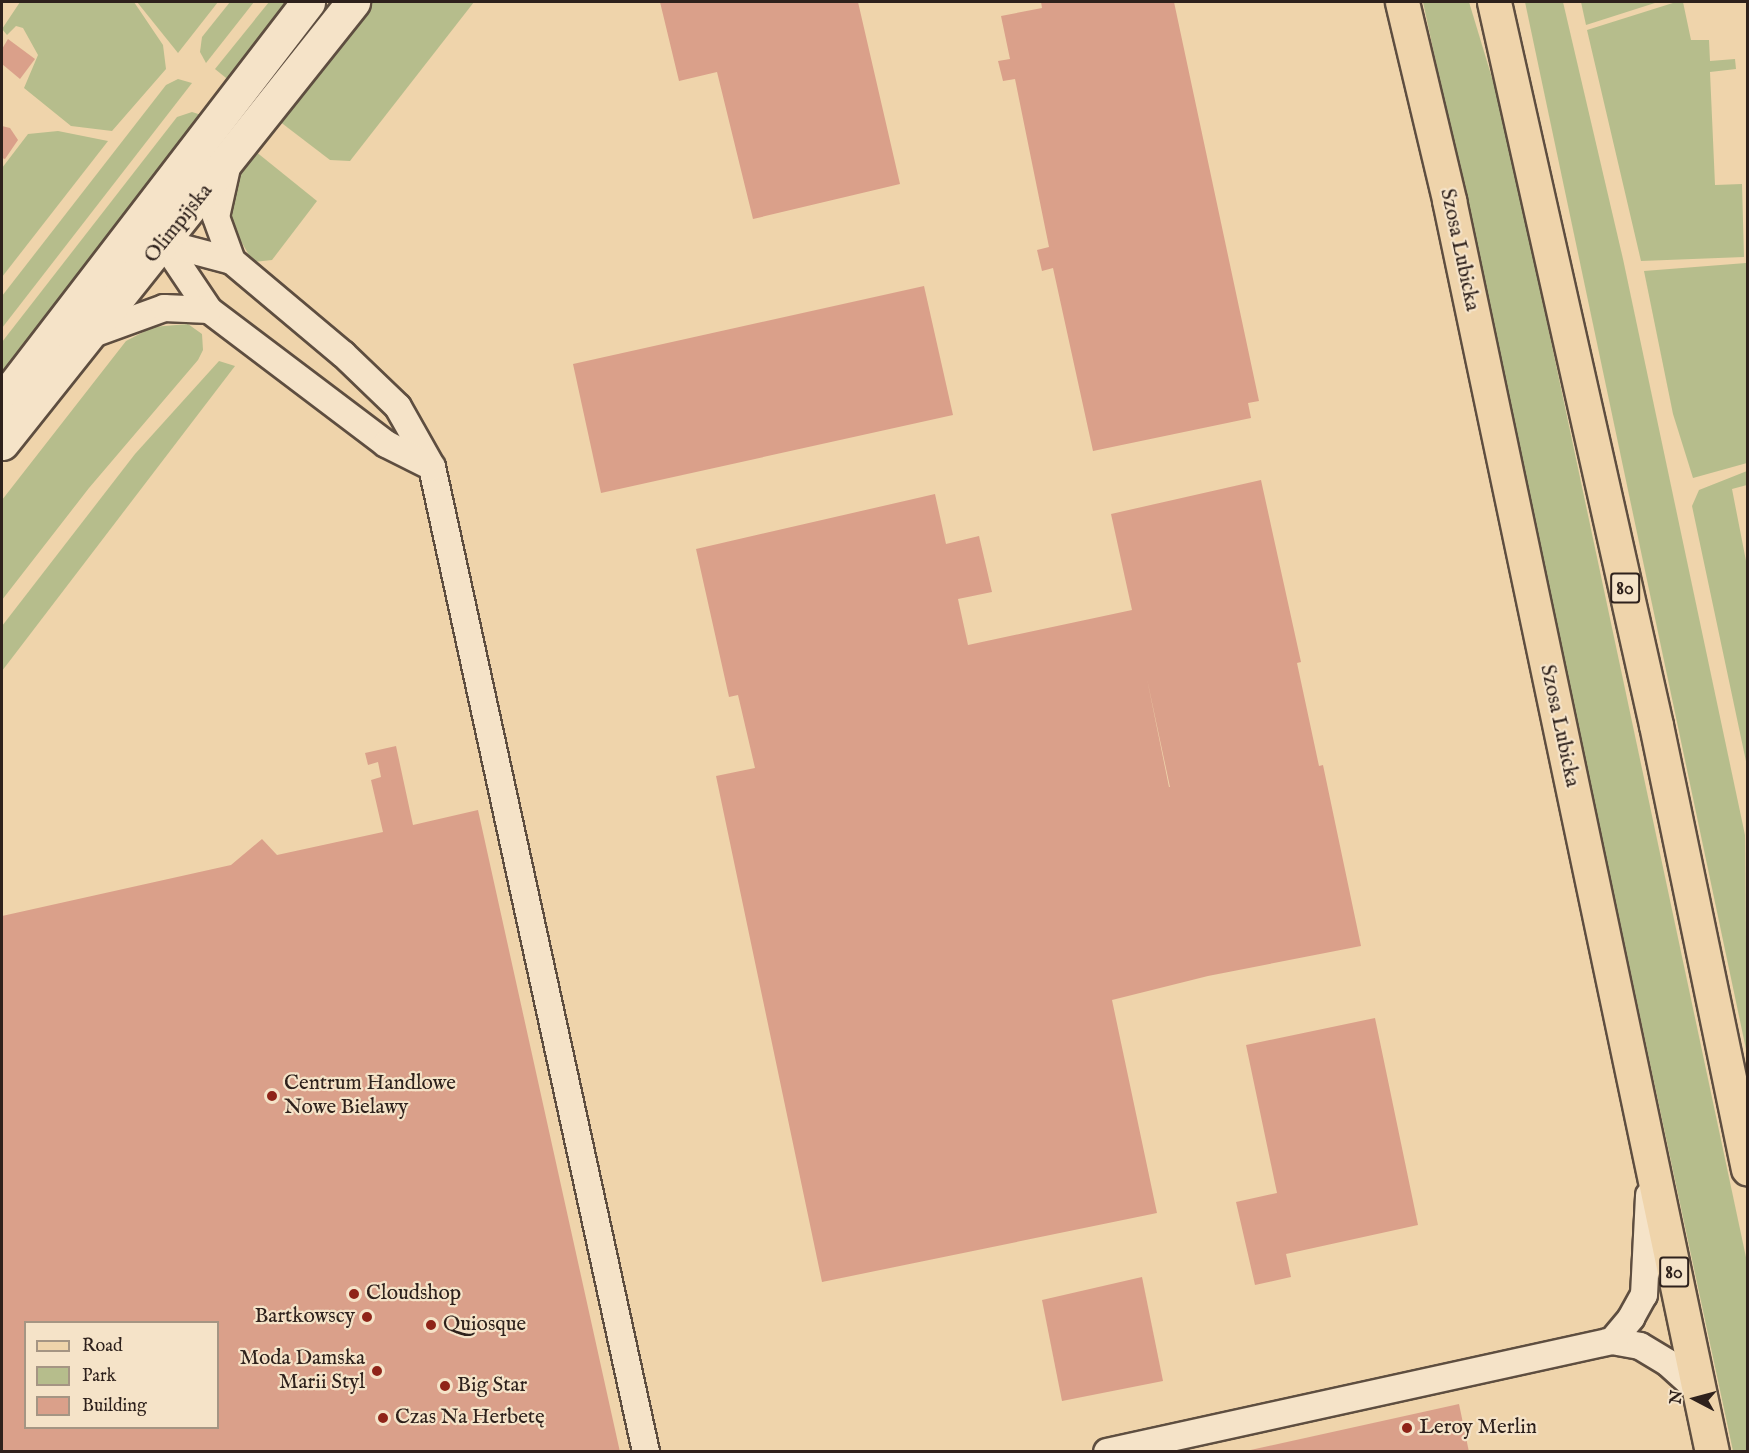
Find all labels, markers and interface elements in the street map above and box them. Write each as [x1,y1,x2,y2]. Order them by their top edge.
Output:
street label: Olimpijska [139,179,219,269]
street label: Szosa Lubicka [1434,186,1484,314]
road number: 80 [1610,571,1640,605]
street label: Szosa Lubicka [1534,662,1584,790]
place label: Centrum Handlowe Nowe Bielawy [284,1071,456,1121]
marker: Centrum Handlowe Nowe Bielawy [265,1089,279,1103]
road number: 80 [1659,1255,1689,1289]
place label: Cloudshop [366,1281,461,1307]
marker: Cloudshop [347,1287,361,1301]
place label: Bartkowscy [254,1304,355,1330]
marker: Bartkowscy [360,1310,374,1324]
place label: Quiosque [443,1312,526,1338]
marker: Quiosque [424,1318,438,1332]
legend [24,1321,219,1429]
text: Road [82,1335,123,1358]
place label: Moda Damska Marii Styl [239,1346,365,1396]
marker: Moda Damska Marii Styl [370,1364,384,1378]
text: Park [82,1365,116,1388]
north arrow [1665,1369,1725,1429]
place label: Big Star [457,1373,527,1399]
marker: Big Star [438,1379,452,1393]
text: N [1666,1389,1688,1405]
text: Building [82,1395,147,1418]
place label: Czas Na Herbetę [395,1405,545,1431]
marker: Czas Na Herbetę [376,1411,390,1425]
place label: Leroy Merlin [1419,1415,1537,1441]
marker: Leroy Merlin [1400,1421,1414,1435]

